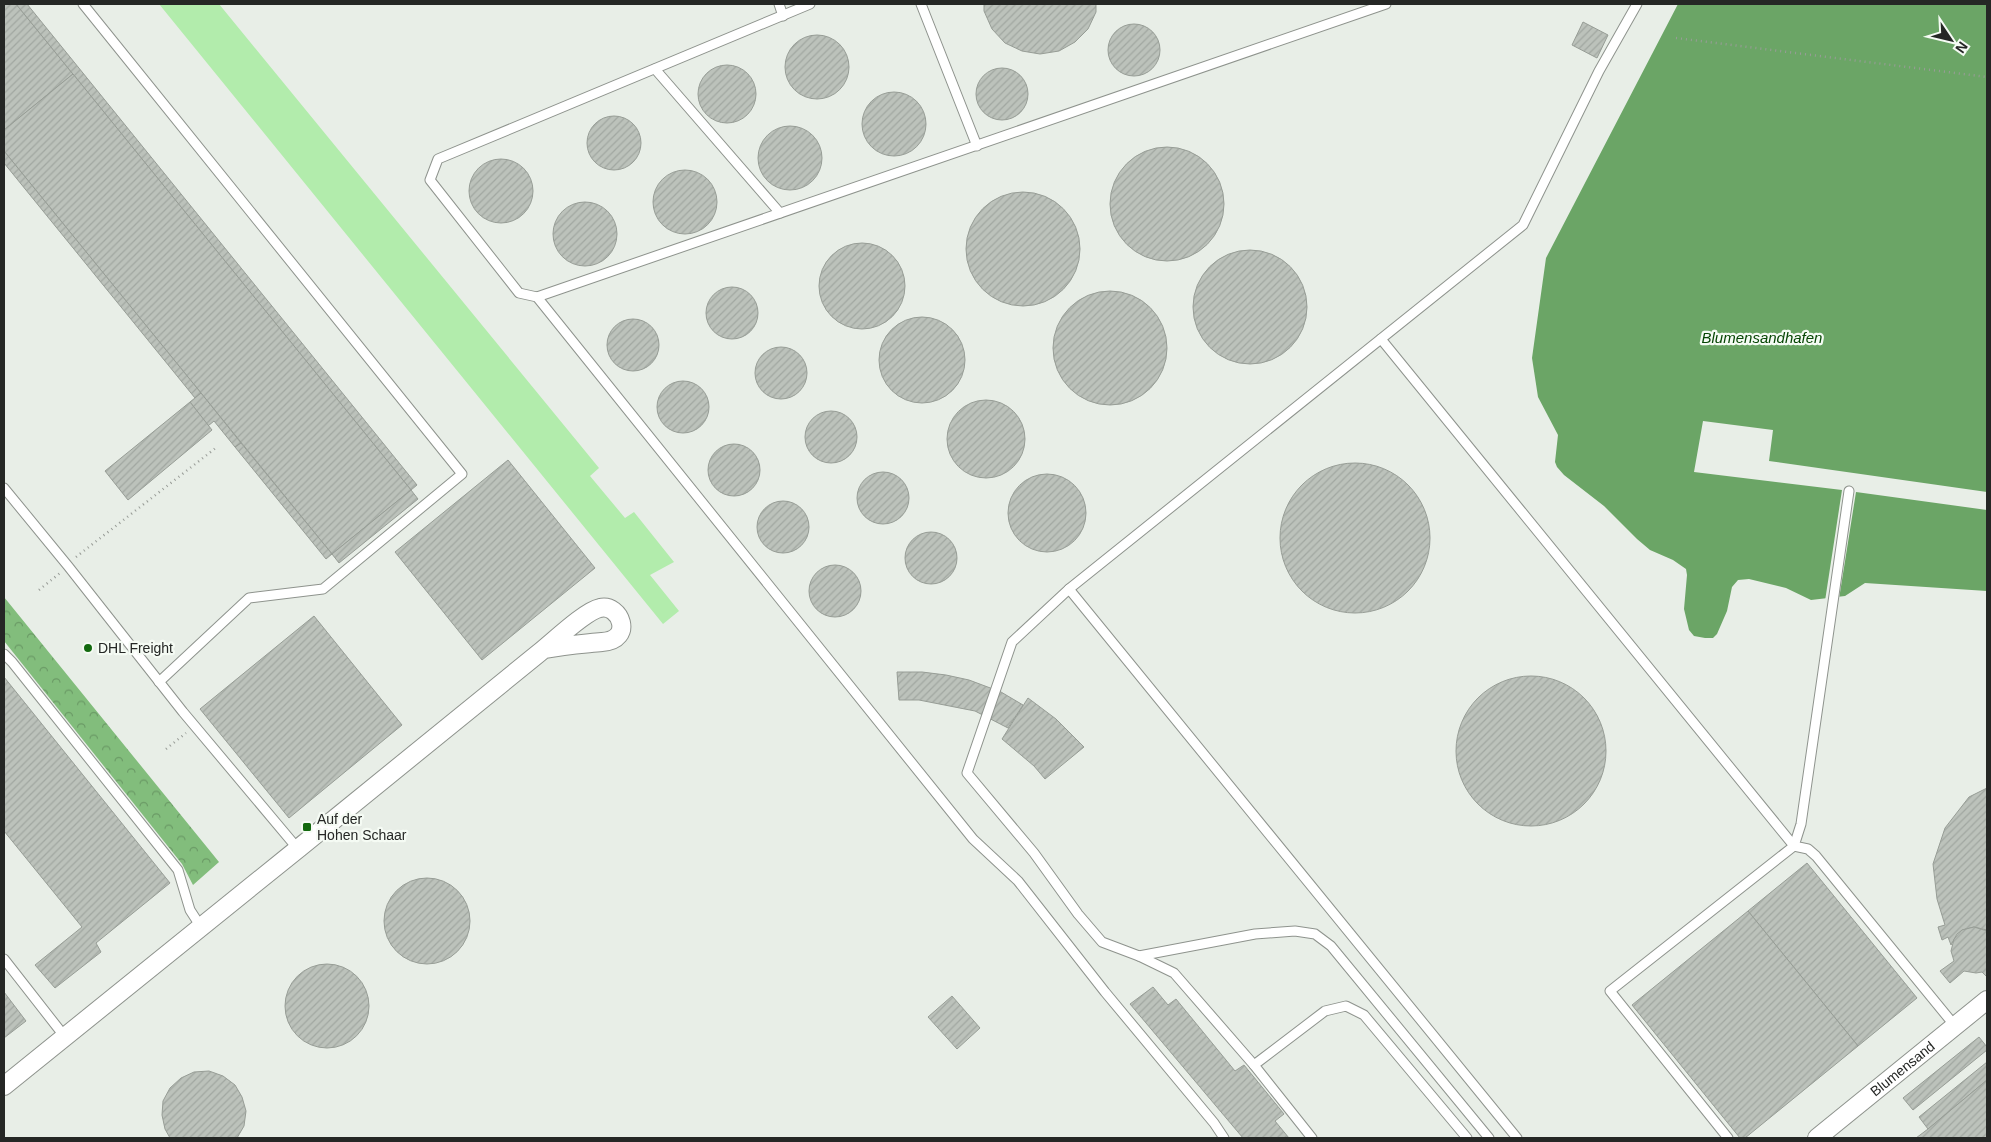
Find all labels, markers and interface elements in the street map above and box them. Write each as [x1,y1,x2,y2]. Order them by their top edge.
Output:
north arrow [1926,15,1976,65]
text: N [1952,39,1971,56]
water label: Blumensandhafen [1702,329,1822,346]
place label: DHL Freight [98,640,173,656]
marker: DHL Freight [82,642,94,654]
place label: Auf der Hohen Schaar [317,811,407,843]
marker: Auf der Hohen Schaar [301,821,313,833]
street label: Blumensand [1867,1038,1938,1099]

